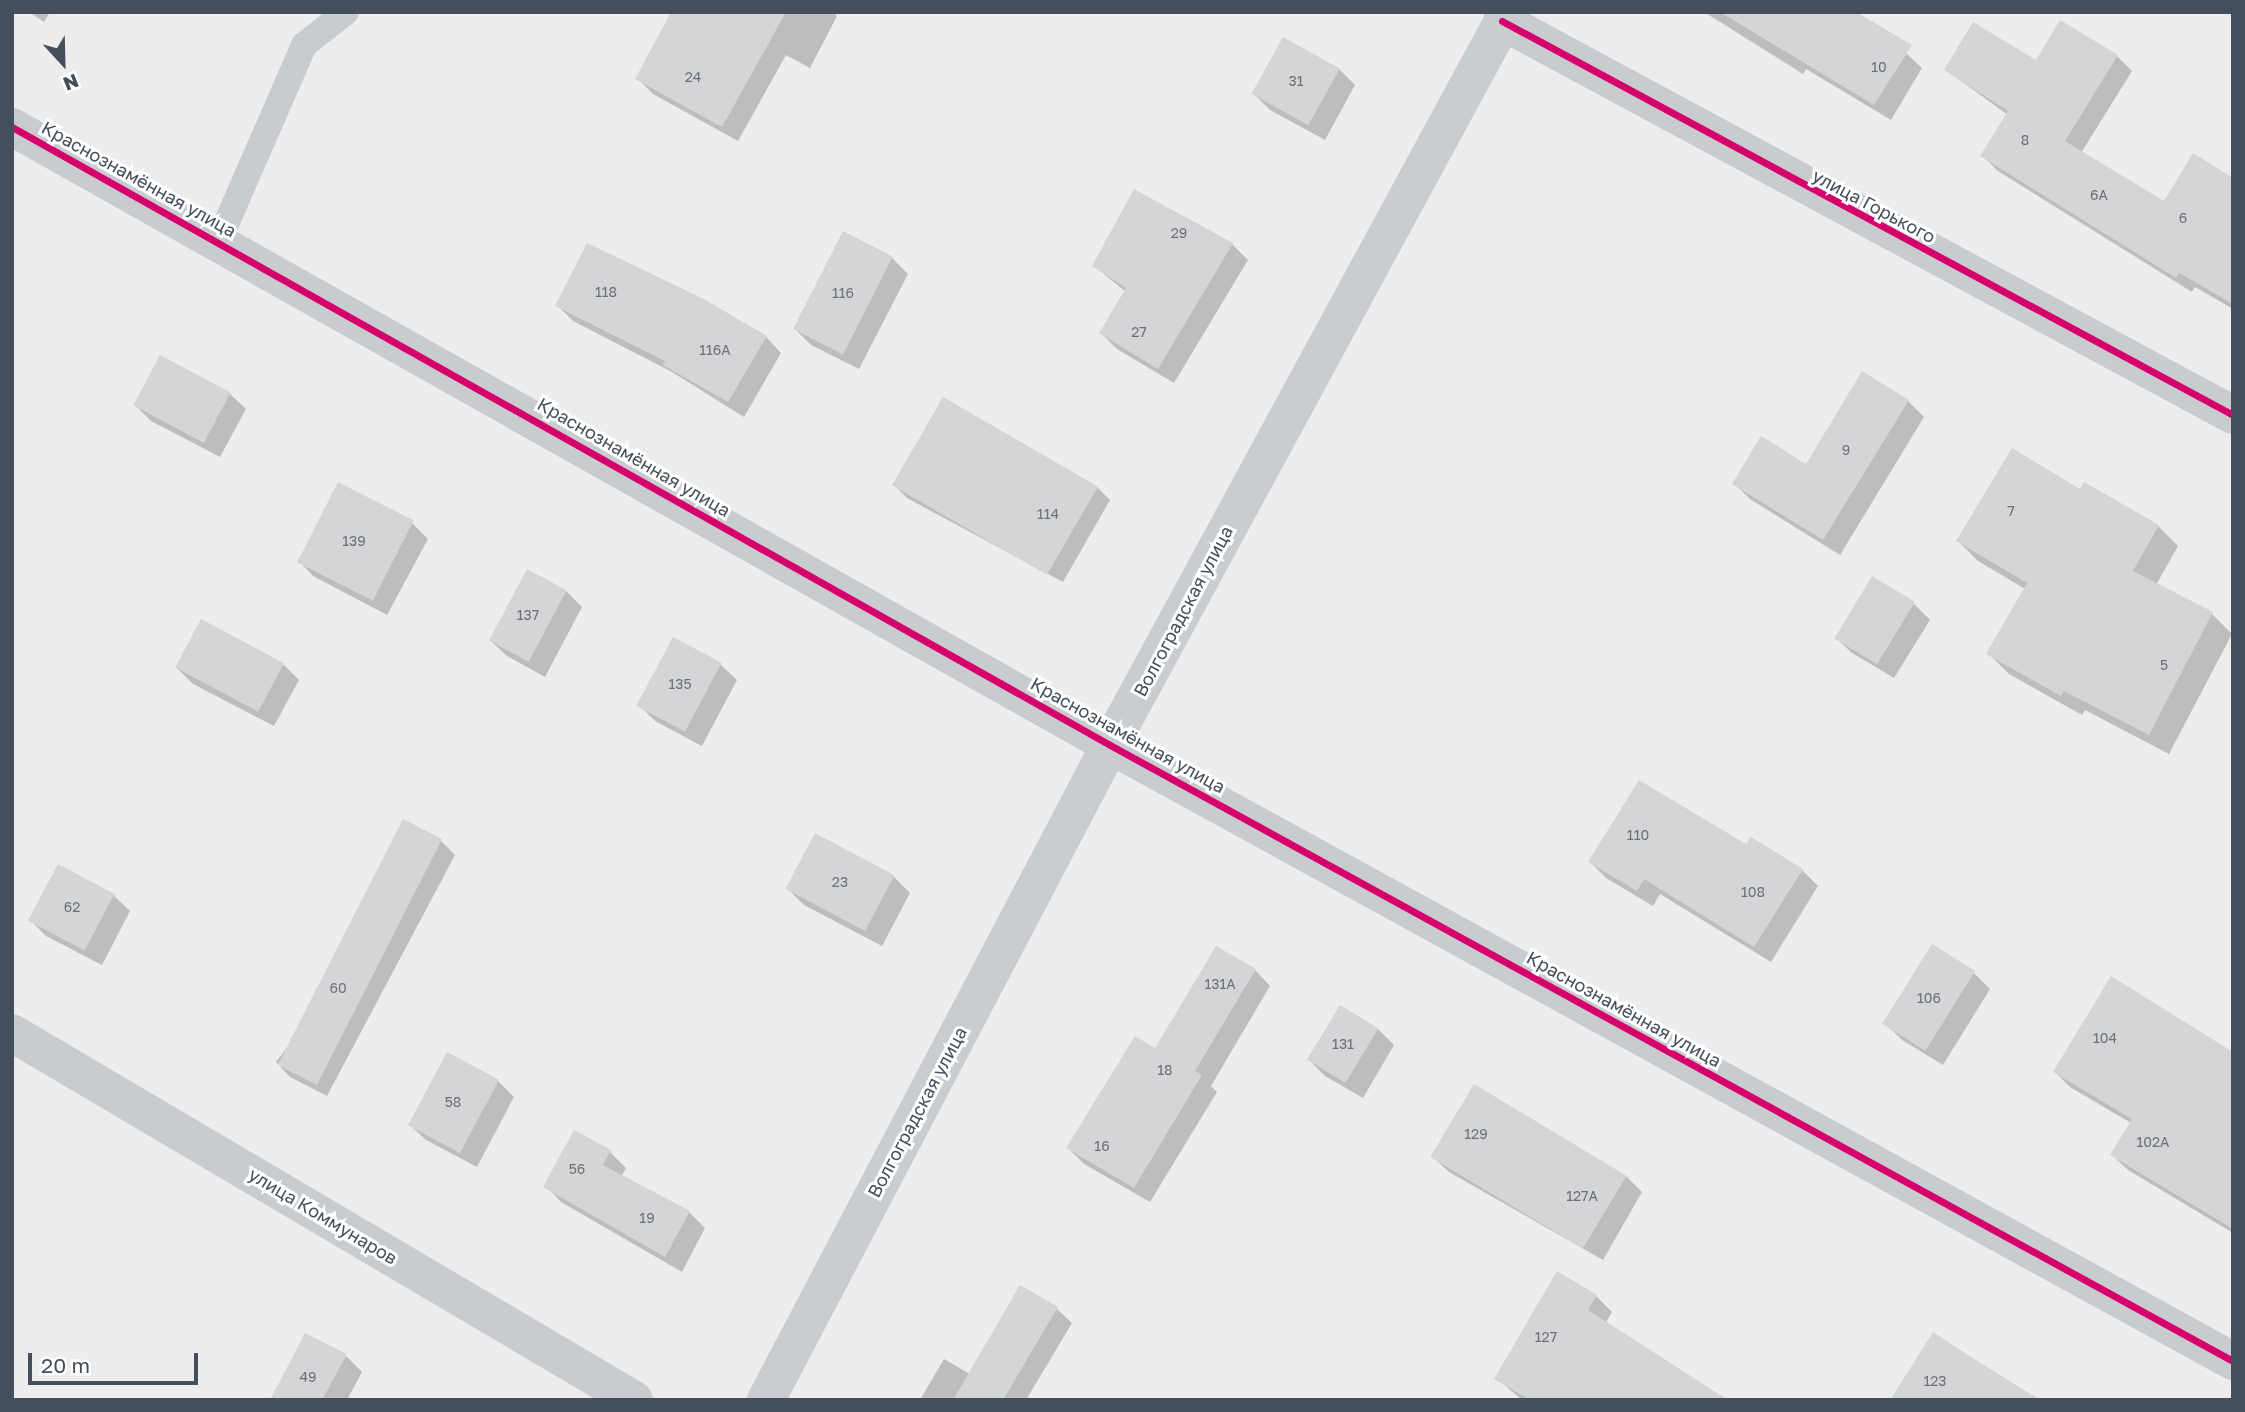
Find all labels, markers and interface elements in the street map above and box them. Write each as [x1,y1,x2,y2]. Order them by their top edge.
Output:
north arrow [28,28,98,98]
house number: 10 [1871,59,1887,75]
house number: 24 [685,69,701,85]
text: N [60,70,82,96]
house number: 31 [1289,73,1303,89]
street label: Краснознамённая улица [38,116,240,242]
house number: 8 [2021,132,2029,148]
street label: улица Горького [1809,164,1939,248]
house number: 6А [2090,187,2108,203]
house number: 6 [2179,210,2187,226]
house number: 29 [1171,225,1187,241]
house number: 118 [595,284,617,300]
house number: 116 [832,285,854,301]
house number: 27 [1131,324,1147,340]
house number: 116А [699,342,731,358]
street label: Краснознамённая улица [534,393,734,521]
house number: 9 [1842,442,1850,458]
house number: 7 [2007,503,2015,519]
house number: 114 [1037,506,1059,522]
street label: Волгоградская улица [1129,522,1237,700]
house number: 139 [342,533,366,549]
house number: 137 [517,607,539,623]
house number: 5 [2160,657,2168,673]
street label: Краснознамённая улица [1027,672,1229,798]
house number: 135 [668,676,692,692]
house number: 110 [1627,827,1649,843]
house number: 23 [832,874,848,890]
house number: 108 [1741,884,1765,900]
house number: 62 [64,899,80,915]
street label: Краснознамённая улица [1523,946,1725,1072]
house number: 131А [1204,976,1236,992]
house number: 60 [329,980,347,996]
house number: 106 [1917,990,1941,1006]
street label: Волгоградская улица [863,1023,971,1201]
house number: 104 [2093,1030,2117,1046]
house number: 131 [1332,1036,1354,1052]
house number: 18 [1157,1062,1173,1078]
house number: 58 [445,1094,461,1110]
house number: 129 [1464,1126,1488,1142]
house number: 102А [2137,1134,2169,1150]
house number: 16 [1094,1138,1110,1154]
house number: 56 [569,1161,585,1177]
street label: улица Коммунаров [245,1163,401,1269]
house number: 127А [1566,1188,1598,1204]
house number: 19 [639,1210,655,1226]
house number: 127 [1535,1329,1557,1345]
scale bar [32,1338,201,1382]
text: 20 m [41,1352,90,1378]
house number: 49 [299,1369,317,1385]
house number: 123 [1923,1373,1947,1389]

